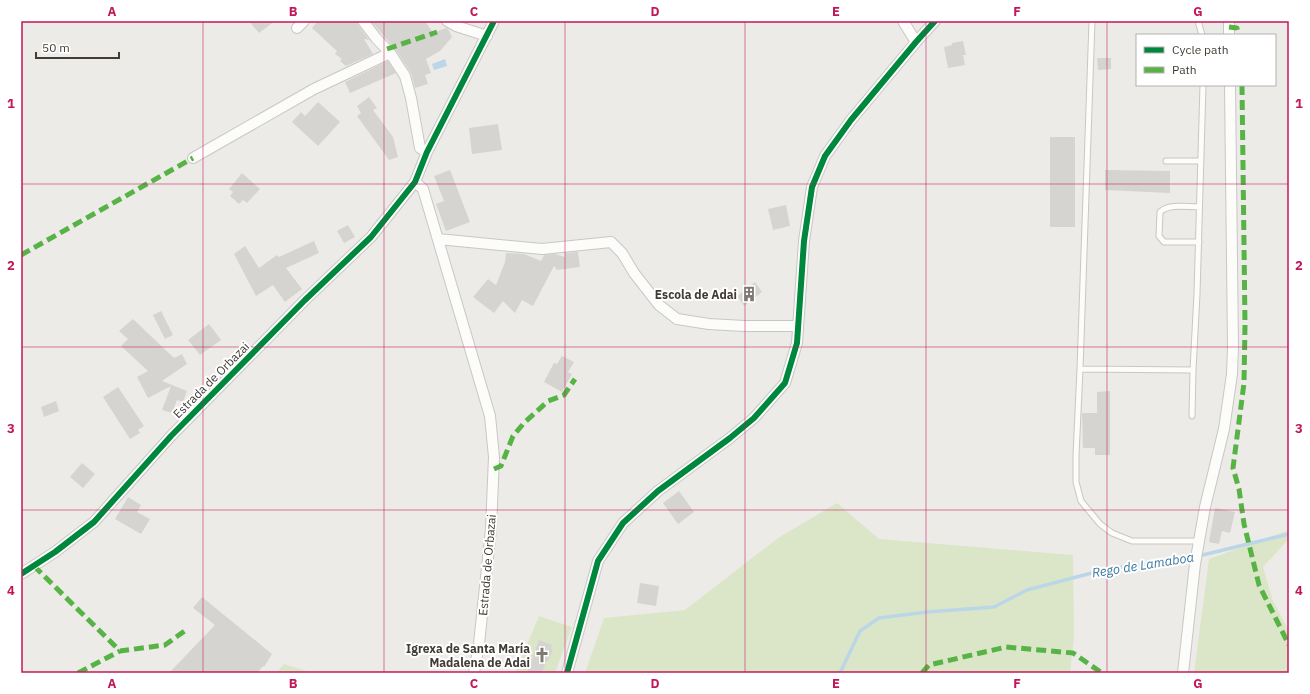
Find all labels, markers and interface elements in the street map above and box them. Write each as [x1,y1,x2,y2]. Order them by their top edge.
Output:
text: A [108,3,117,20]
text: B [289,3,298,20]
text: C [470,3,479,20]
text: D [650,3,660,20]
text: E [832,3,840,20]
text: F [1013,3,1021,20]
text: G [1193,3,1203,20]
scale bar [36,34,119,60]
legend [1136,34,1276,86]
text: 50 m [42,40,70,55]
text: Cycle path [1172,42,1229,57]
text: Path [1172,62,1197,77]
text: 1 [7,95,15,112]
text: 1 [1295,95,1303,112]
text: 2 [7,257,15,274]
text: 2 [1295,257,1303,274]
building icon: Escola de Adai [740,285,758,303]
place label: Escola de Adai [655,287,737,302]
street label: Estrada de Orbazai [170,339,252,421]
text: 3 [7,420,15,437]
text: 3 [1295,420,1303,437]
street label: Estrada de Orbazai [475,514,499,616]
water label: Rego de Lamaboa [1091,549,1195,581]
text: 4 [7,582,15,599]
text: 4 [1295,582,1303,599]
place label: Igrexa de Santa María Madalena de Adai [406,641,530,670]
church icon: Igrexa de Santa María Madalena de Adai [533,646,551,664]
text: A [108,675,117,692]
text: B [289,675,298,692]
text: C [470,675,479,692]
text: D [650,675,660,692]
text: E [832,675,840,692]
text: F [1013,675,1021,692]
text: G [1193,675,1203,692]

